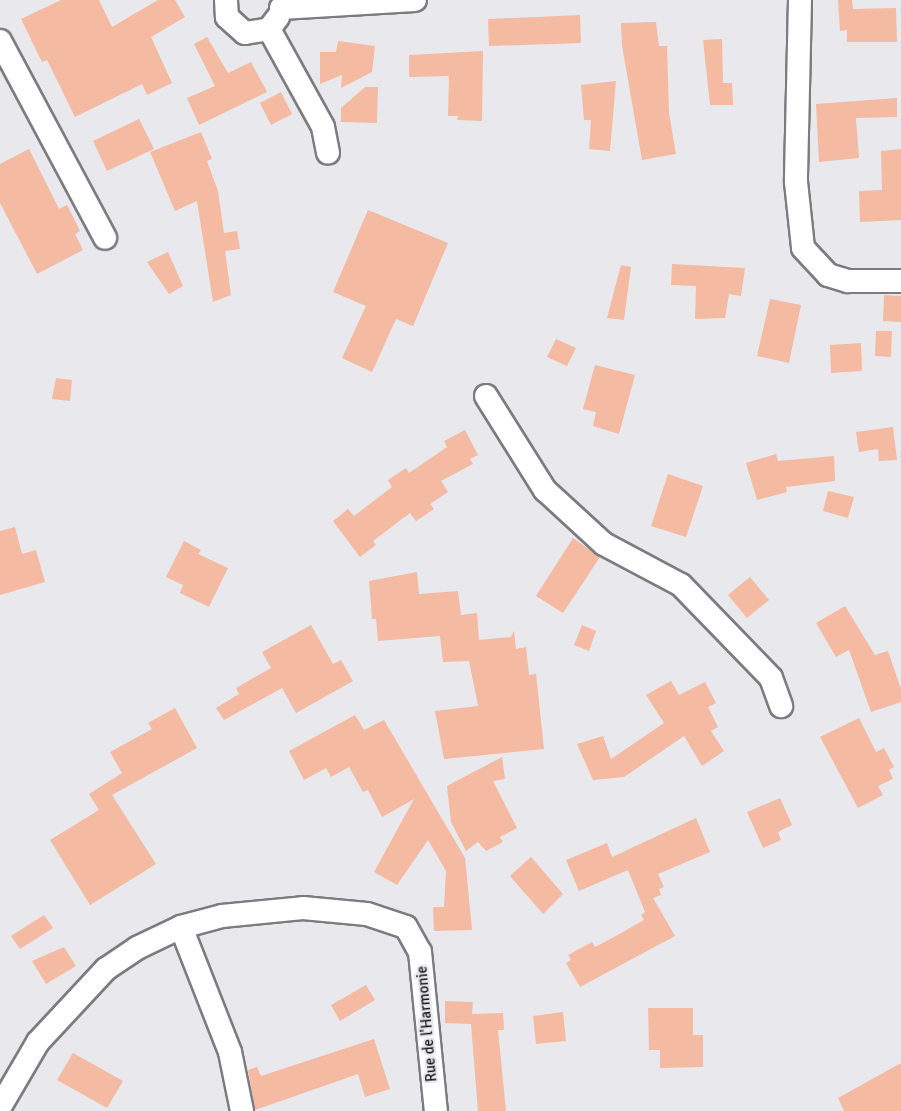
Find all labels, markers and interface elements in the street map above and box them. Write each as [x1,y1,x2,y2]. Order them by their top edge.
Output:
street label: Rue de l'Harmonie [413,965,441,1083]

